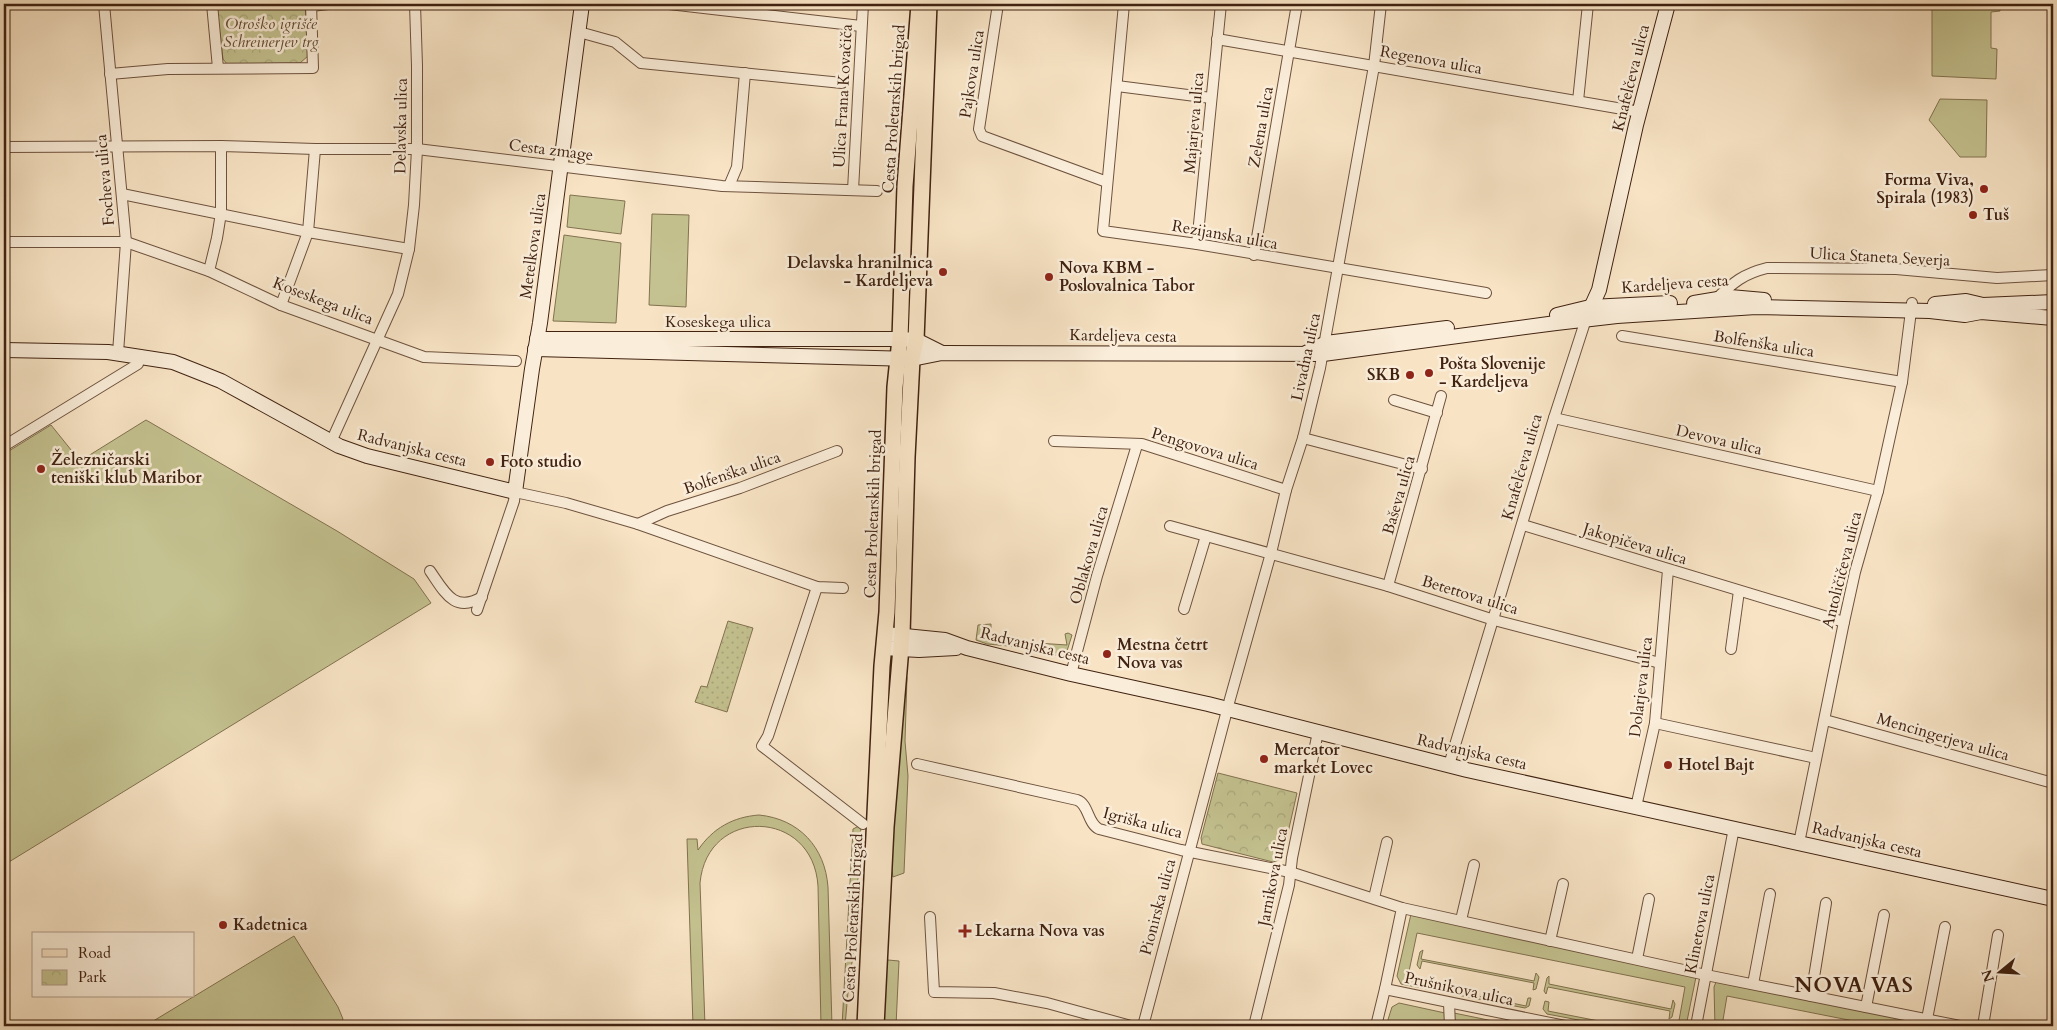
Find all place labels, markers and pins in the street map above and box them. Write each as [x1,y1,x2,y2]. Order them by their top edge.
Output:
place label: Forma Viva, Spirala (1983) [1876,169,1974,209]
marker: Forma Viva, Spirala (1983) [1978,183,1990,195]
place label: Tuš [1983,204,2009,226]
marker: Tuš [1967,209,1979,221]
place label: Delavska hranilnica - Kardeljeva [787,252,933,292]
place label: Nova KBM - Poslovalnica Tabor [1059,257,1195,297]
marker: Delavska hranilnica - Kardeljeva [937,266,949,278]
marker: Nova KBM - Poslovalnica Tabor [1043,271,1055,283]
place label: Pošta Slovenije - Kardeljeva [1439,353,1546,393]
place label: SKB [1367,364,1400,386]
marker: Pošta Slovenije - Kardeljeva [1423,367,1435,379]
marker: SKB [1404,369,1416,381]
place label: Železničarski teniški klub Maribor [51,448,202,489]
place label: Foto studio [500,451,582,473]
marker: Foto studio [484,456,496,468]
marker: Železničarski teniški klub Maribor [35,463,47,475]
place label: Mestna četrt Nova vas [1117,634,1208,674]
marker: Mestna četrt Nova vas [1101,648,1113,660]
place label: Mercator market Lovec [1274,739,1373,779]
marker: Mercator market Lovec [1258,753,1270,765]
place label: Hotel Bajt [1678,754,1755,776]
marker: Hotel Bajt [1662,759,1674,771]
place label: Kadetnica [233,914,308,936]
marker: Kadetnica [217,919,229,931]
place label: Lekarna Nova vas [975,920,1105,942]
marker: Lekarna Nova vas [959,925,971,937]

